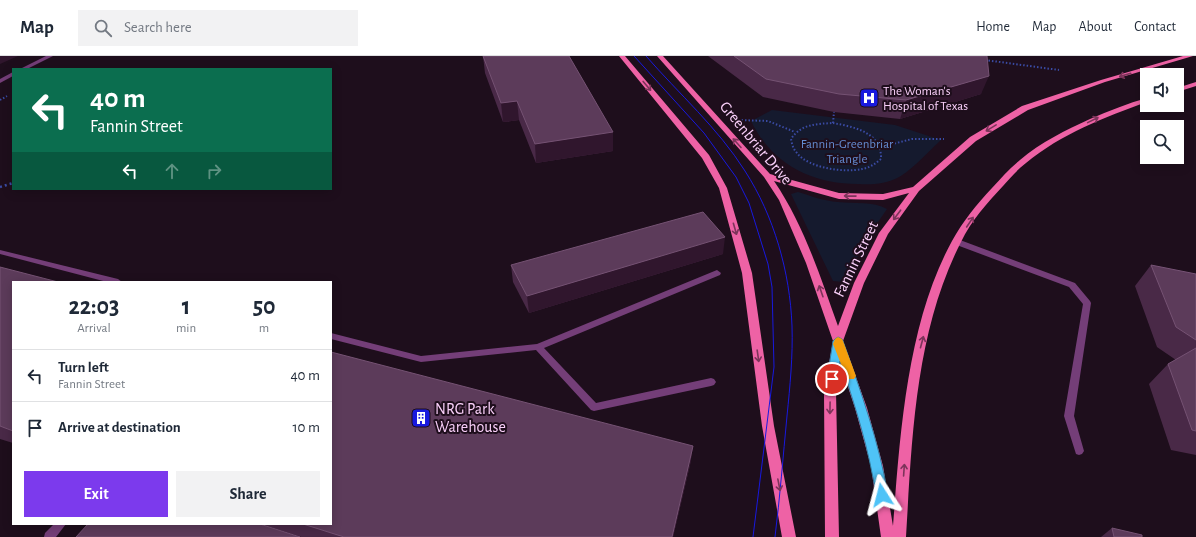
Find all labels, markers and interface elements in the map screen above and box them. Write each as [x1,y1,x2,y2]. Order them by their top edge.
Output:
search box [78,10,358,46]
icon: search [92,17,114,39]
text: Map [20,18,54,37]
text: Search here [124,20,192,35]
text: Home [976,20,1010,34]
text: Map [1032,20,1056,34]
text: About [1078,20,1112,34]
text: Contact [1134,20,1176,34]
map controls [1140,68,1184,164]
button: sound [1140,68,1184,112]
one-way arrow [1119,72,1132,79]
one-way arrow [643,81,652,91]
icon: left [24,84,76,136]
text: 40 m [90,85,146,113]
place label: The Woman's Hospital of Texas [883,85,968,113]
hospital icon: The Woman's Hospital of Texas [858,87,880,109]
street label: Greenbriar Drive [717,98,795,188]
one-way arrow [1087,116,1099,123]
text: Fannin Street [90,118,183,136]
button: search [1140,120,1184,164]
one-way arrow [986,124,997,132]
one-way arrow [733,138,742,148]
park label: Fannin-Greenbriar Triangle [801,138,894,166]
icon: left [119,160,141,182]
icon: ahead [161,160,183,182]
icon: right [203,160,225,182]
one-way arrow [844,193,857,200]
one-way arrow [892,210,901,221]
one-way arrow [966,217,974,228]
street label: Fannin Street [831,218,881,300]
one-way arrow [731,222,739,235]
one-way arrow [817,285,824,298]
text: 22:03 [68,295,119,319]
text: 1 [182,295,190,319]
text: 50 [253,295,276,319]
text: Arrival [77,322,111,335]
text: min [176,322,196,335]
text: m [259,322,269,335]
one-way arrow [919,335,926,348]
one-way arrow [754,349,762,362]
text: Turn left [58,360,109,375]
pin [815,362,849,396]
icon: left [24,365,46,387]
text: 40 m [290,368,320,383]
icon: arrive [821,368,843,390]
text: Fannin Street [58,378,125,391]
place label: NRG Park Warehouse [435,401,506,435]
one-way arrow [826,401,834,414]
building icon: NRG Park Warehouse [410,407,432,429]
icon: arrive [24,417,46,439]
text: Arrive at destination [58,420,181,435]
text: 10 m [292,420,320,435]
one-way arrow [900,464,907,477]
button: Exit [24,471,168,517]
button: Share [176,471,320,517]
position arrow [861,474,903,516]
one-way arrow [776,478,784,491]

